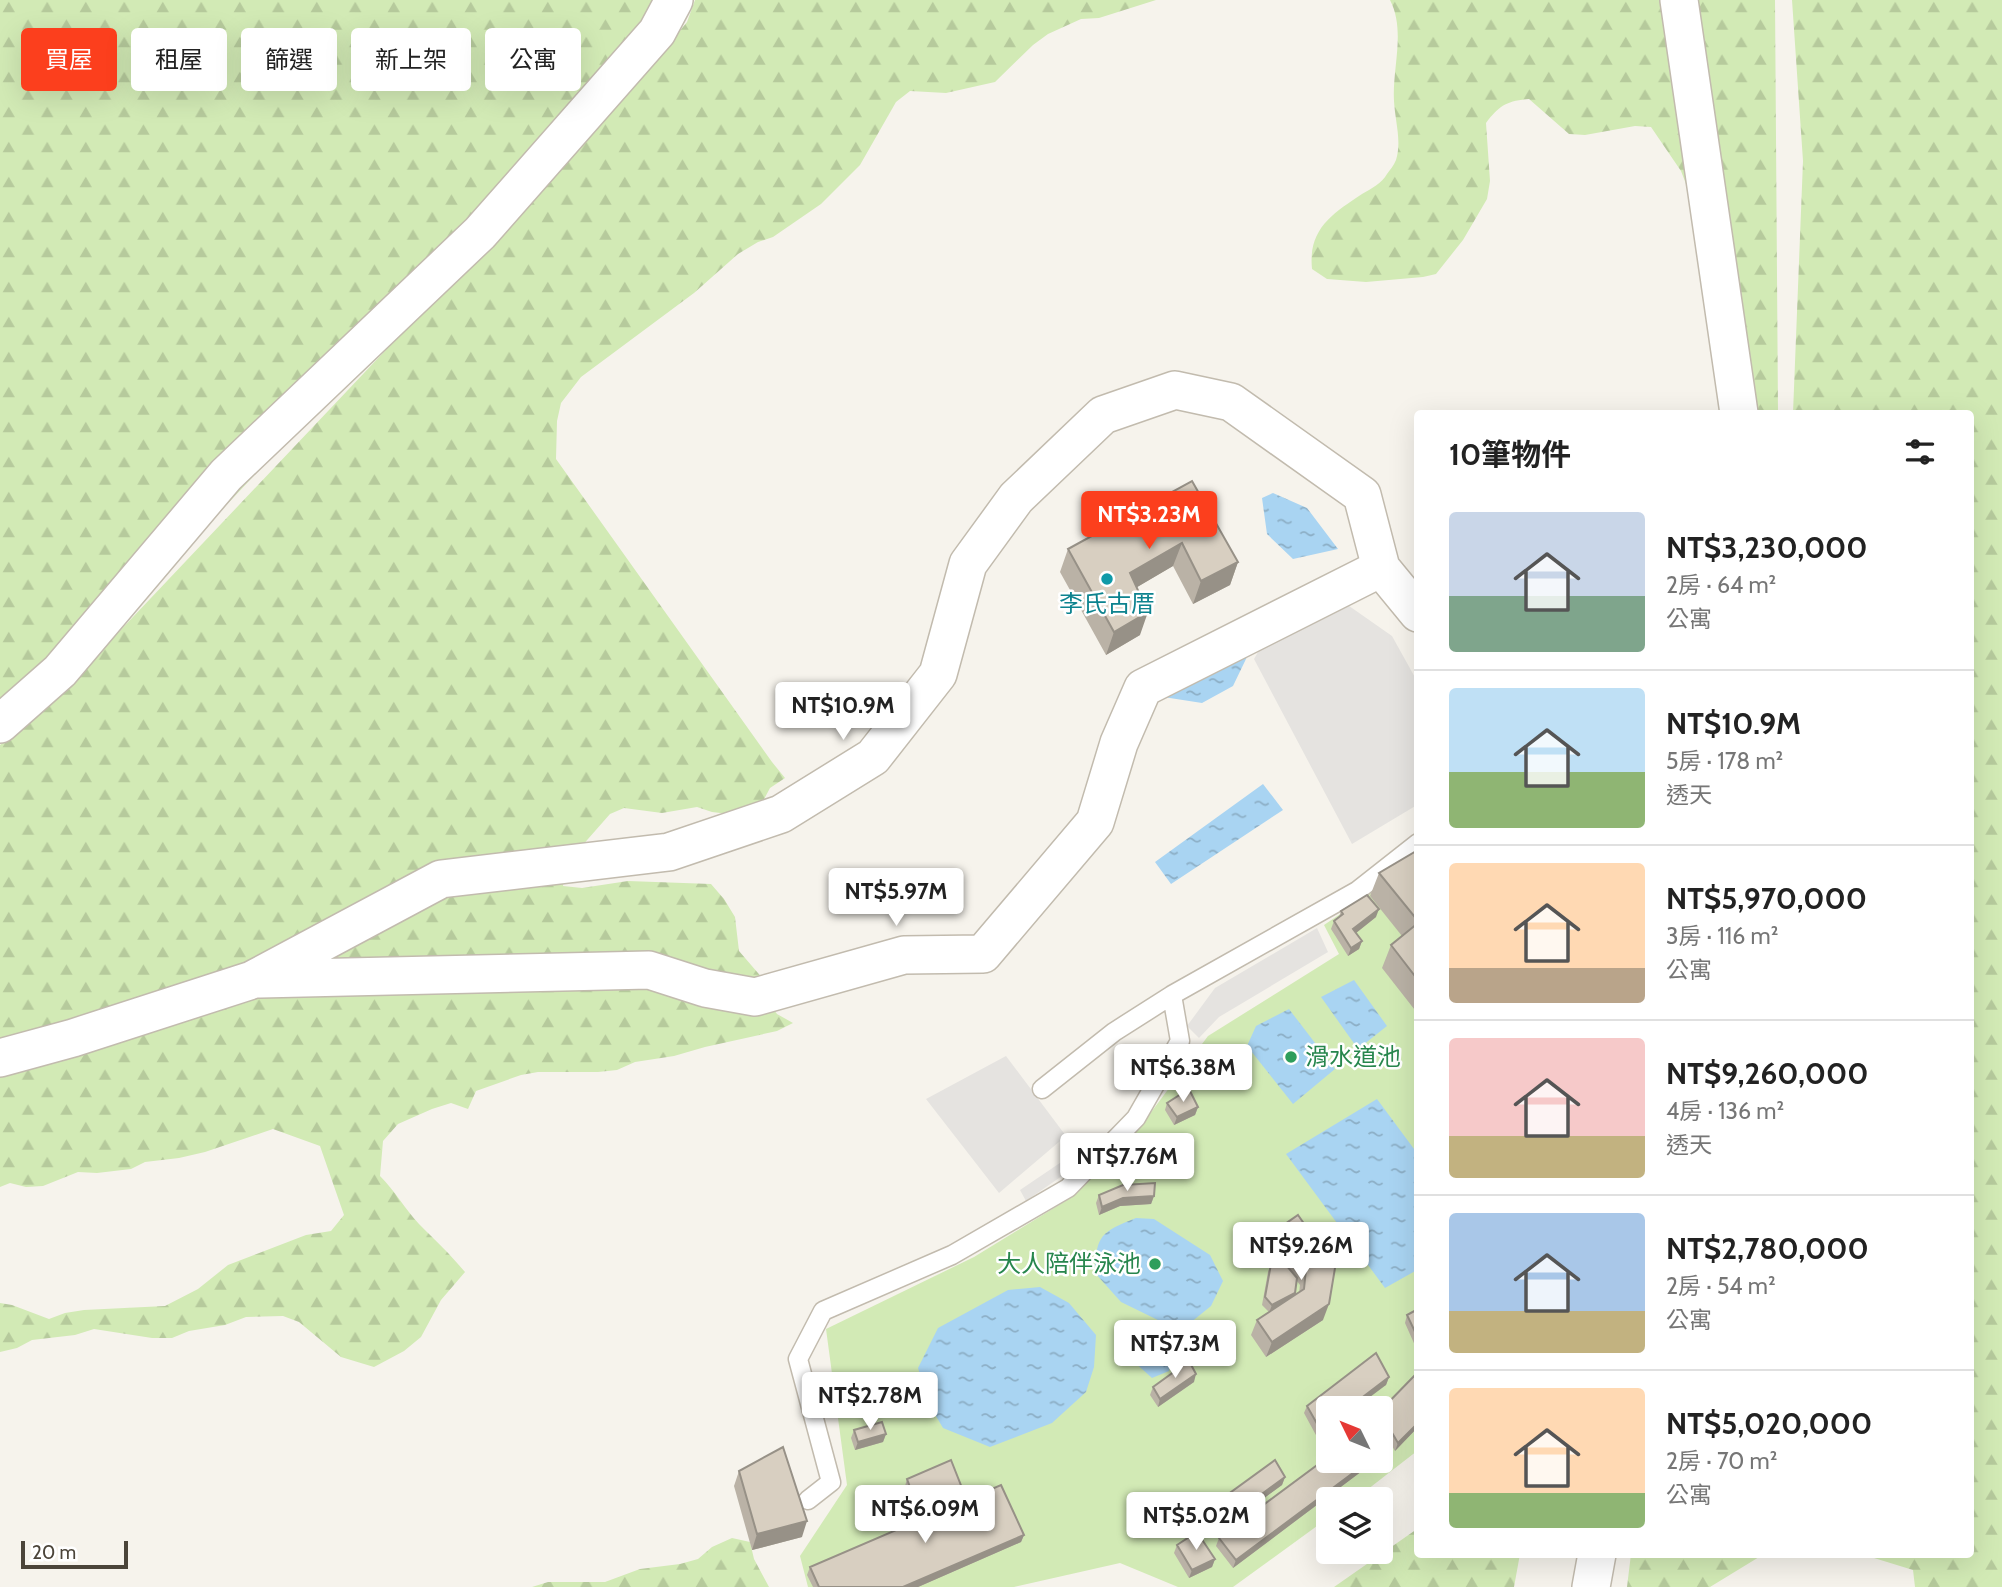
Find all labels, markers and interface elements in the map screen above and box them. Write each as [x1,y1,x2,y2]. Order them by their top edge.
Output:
chip: 買屋 [21,28,117,91]
chip: 租屋 [131,28,227,91]
chip: 篩選 [241,28,337,91]
chip: 新上架 [351,28,471,91]
chip: 公寓 [485,28,581,91]
icon: filters [1901,433,1939,471]
text: 10筆物件 [1449,436,1571,473]
pin: NT$3.23M [1077,491,1221,551]
text: NT$3.23M [1097,500,1201,528]
text: NT$3,230,000 [1666,529,1867,566]
icon: home [1505,540,1589,624]
marker: 李氏古厝 [1099,571,1115,587]
text: 2房 · 64 m² [1666,571,1776,599]
place label: 李氏古厝 [1059,589,1155,618]
text: 公寓 [1666,605,1712,633]
pin: NT$10.9M [771,682,915,742]
text: NT$10.9M [791,691,895,719]
text: NT$10.9M [1666,705,1801,742]
icon: home [1505,716,1589,800]
text: 5房 · 178 m² [1666,747,1783,775]
text: 透天 [1666,781,1712,809]
pin: NT$5.97M [824,869,968,928]
text: NT$5.97M [845,877,947,905]
text: NT$5,970,000 [1666,880,1867,917]
icon: home [1505,891,1589,975]
text: 3房 · 116 m² [1666,922,1778,950]
text: 公寓 [1666,956,1712,984]
place label: 滑水道池 [1305,1042,1401,1071]
pin: NT$6.38M [1111,1044,1255,1104]
marker: 滑水道池 [1283,1049,1299,1065]
text: NT$6.38M [1130,1053,1236,1081]
text: NT$9,260,000 [1666,1055,1868,1092]
icon: home [1505,1066,1589,1150]
text: 4房 · 136 m² [1666,1097,1784,1125]
text: 透天 [1666,1131,1712,1159]
pin: NT$7.76M [1055,1134,1199,1193]
text: NT$7.76M [1076,1142,1178,1170]
pin: NT$9.26M [1229,1222,1373,1282]
text: NT$2,780,000 [1666,1230,1869,1267]
text: NT$9.26M [1249,1231,1353,1259]
icon: home [1505,1241,1589,1325]
place label: 大人陪伴泳池 [997,1249,1141,1278]
marker: 大人陪伴泳池 [1147,1256,1163,1272]
text: 2房 · 54 m² [1666,1272,1776,1300]
text: 公寓 [1666,1306,1712,1334]
pin: NT$7.3M [1110,1320,1240,1380]
text: NT$7.3M [1130,1329,1220,1357]
pin: NT$2.78M [798,1372,942,1432]
text: NT$2.78M [818,1381,922,1409]
north arrow [1316,1396,1393,1474]
map controls [1316,1396,1393,1564]
text: NT$5,020,000 [1666,1405,1872,1442]
icon: home [1505,1416,1589,1500]
text: 2房 · 70 m² [1666,1447,1777,1475]
text: 公寓 [1666,1481,1712,1509]
pin: NT$6.09M [853,1486,997,1545]
button: layers [1316,1487,1393,1564]
pin: NT$5.02M [1124,1492,1268,1552]
text: NT$6.09M [871,1494,979,1522]
text: NT$5.02M [1142,1501,1250,1529]
scale bar [21,1538,128,1570]
text: 20 m [32,1541,76,1564]

